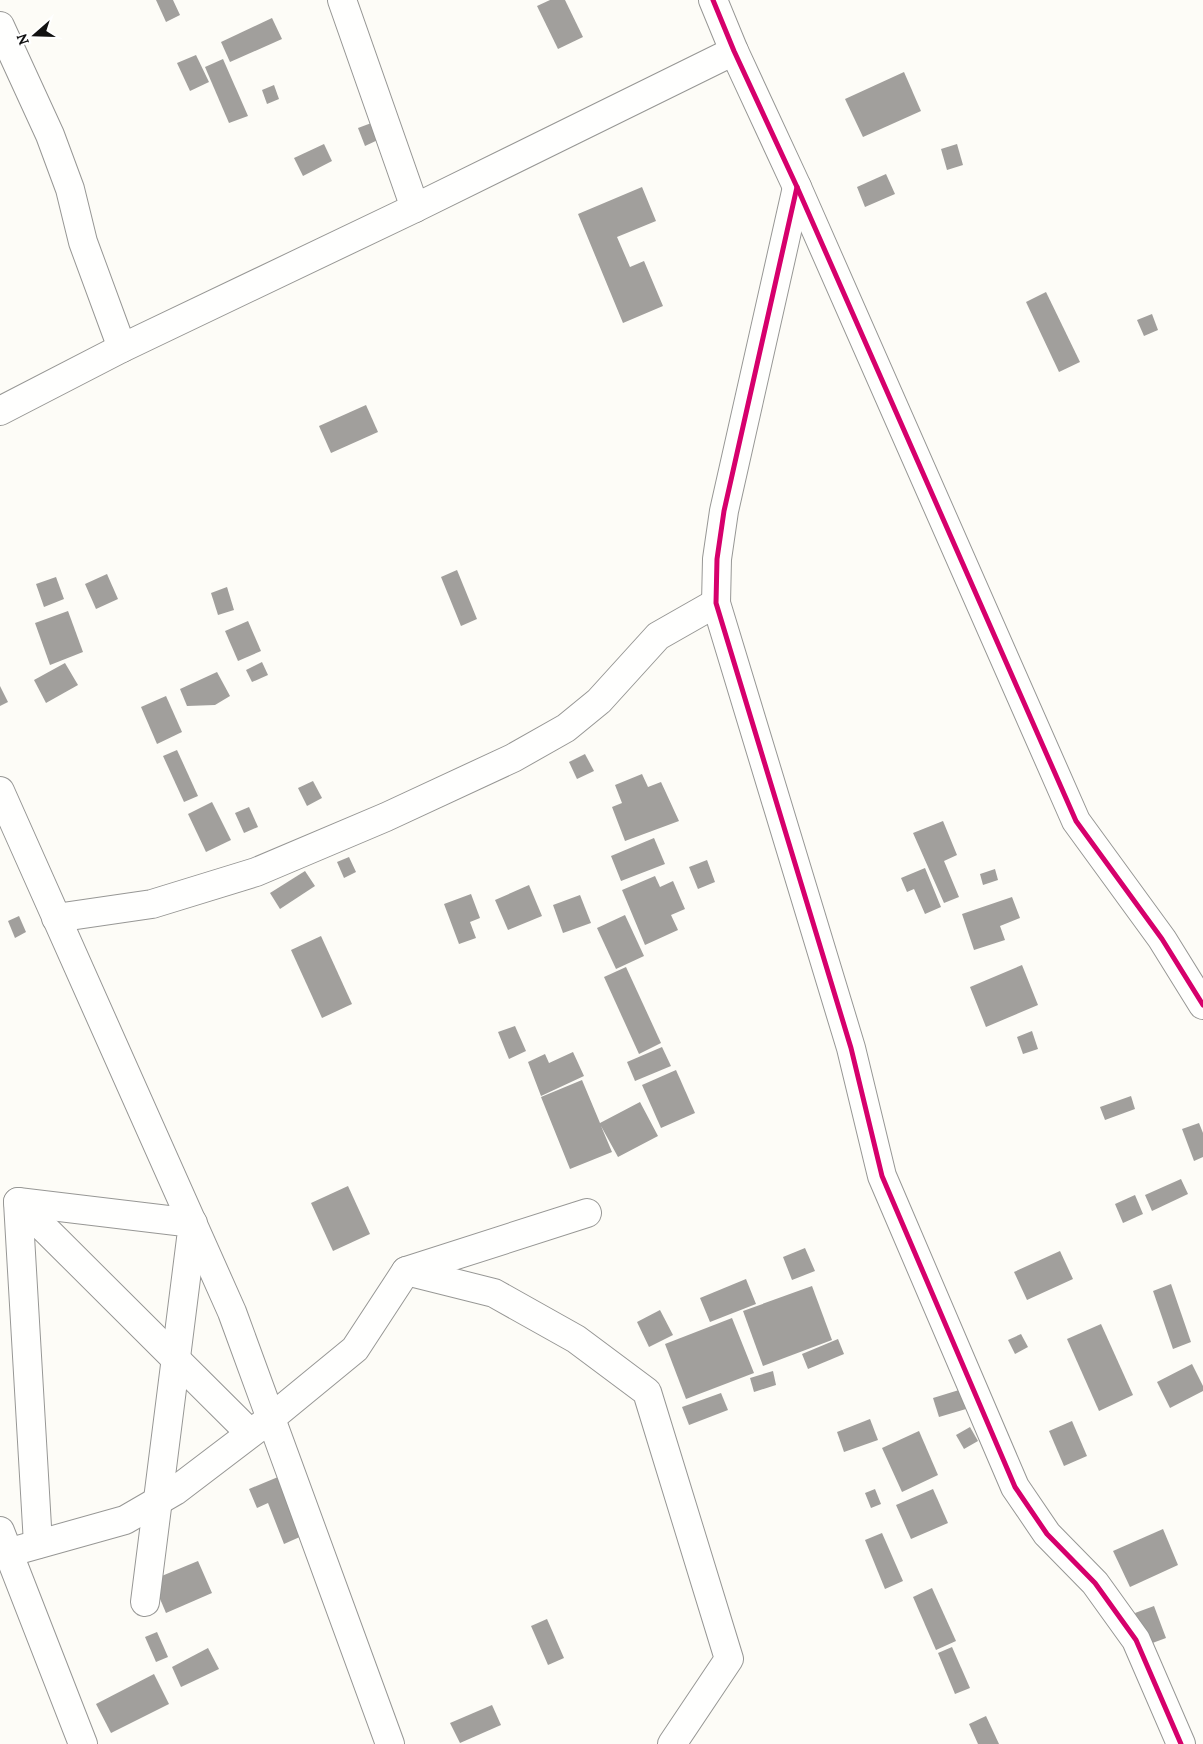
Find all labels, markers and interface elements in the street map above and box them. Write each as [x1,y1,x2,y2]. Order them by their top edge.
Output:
north arrow [10,10,60,60]
text: N [12,31,33,48]

